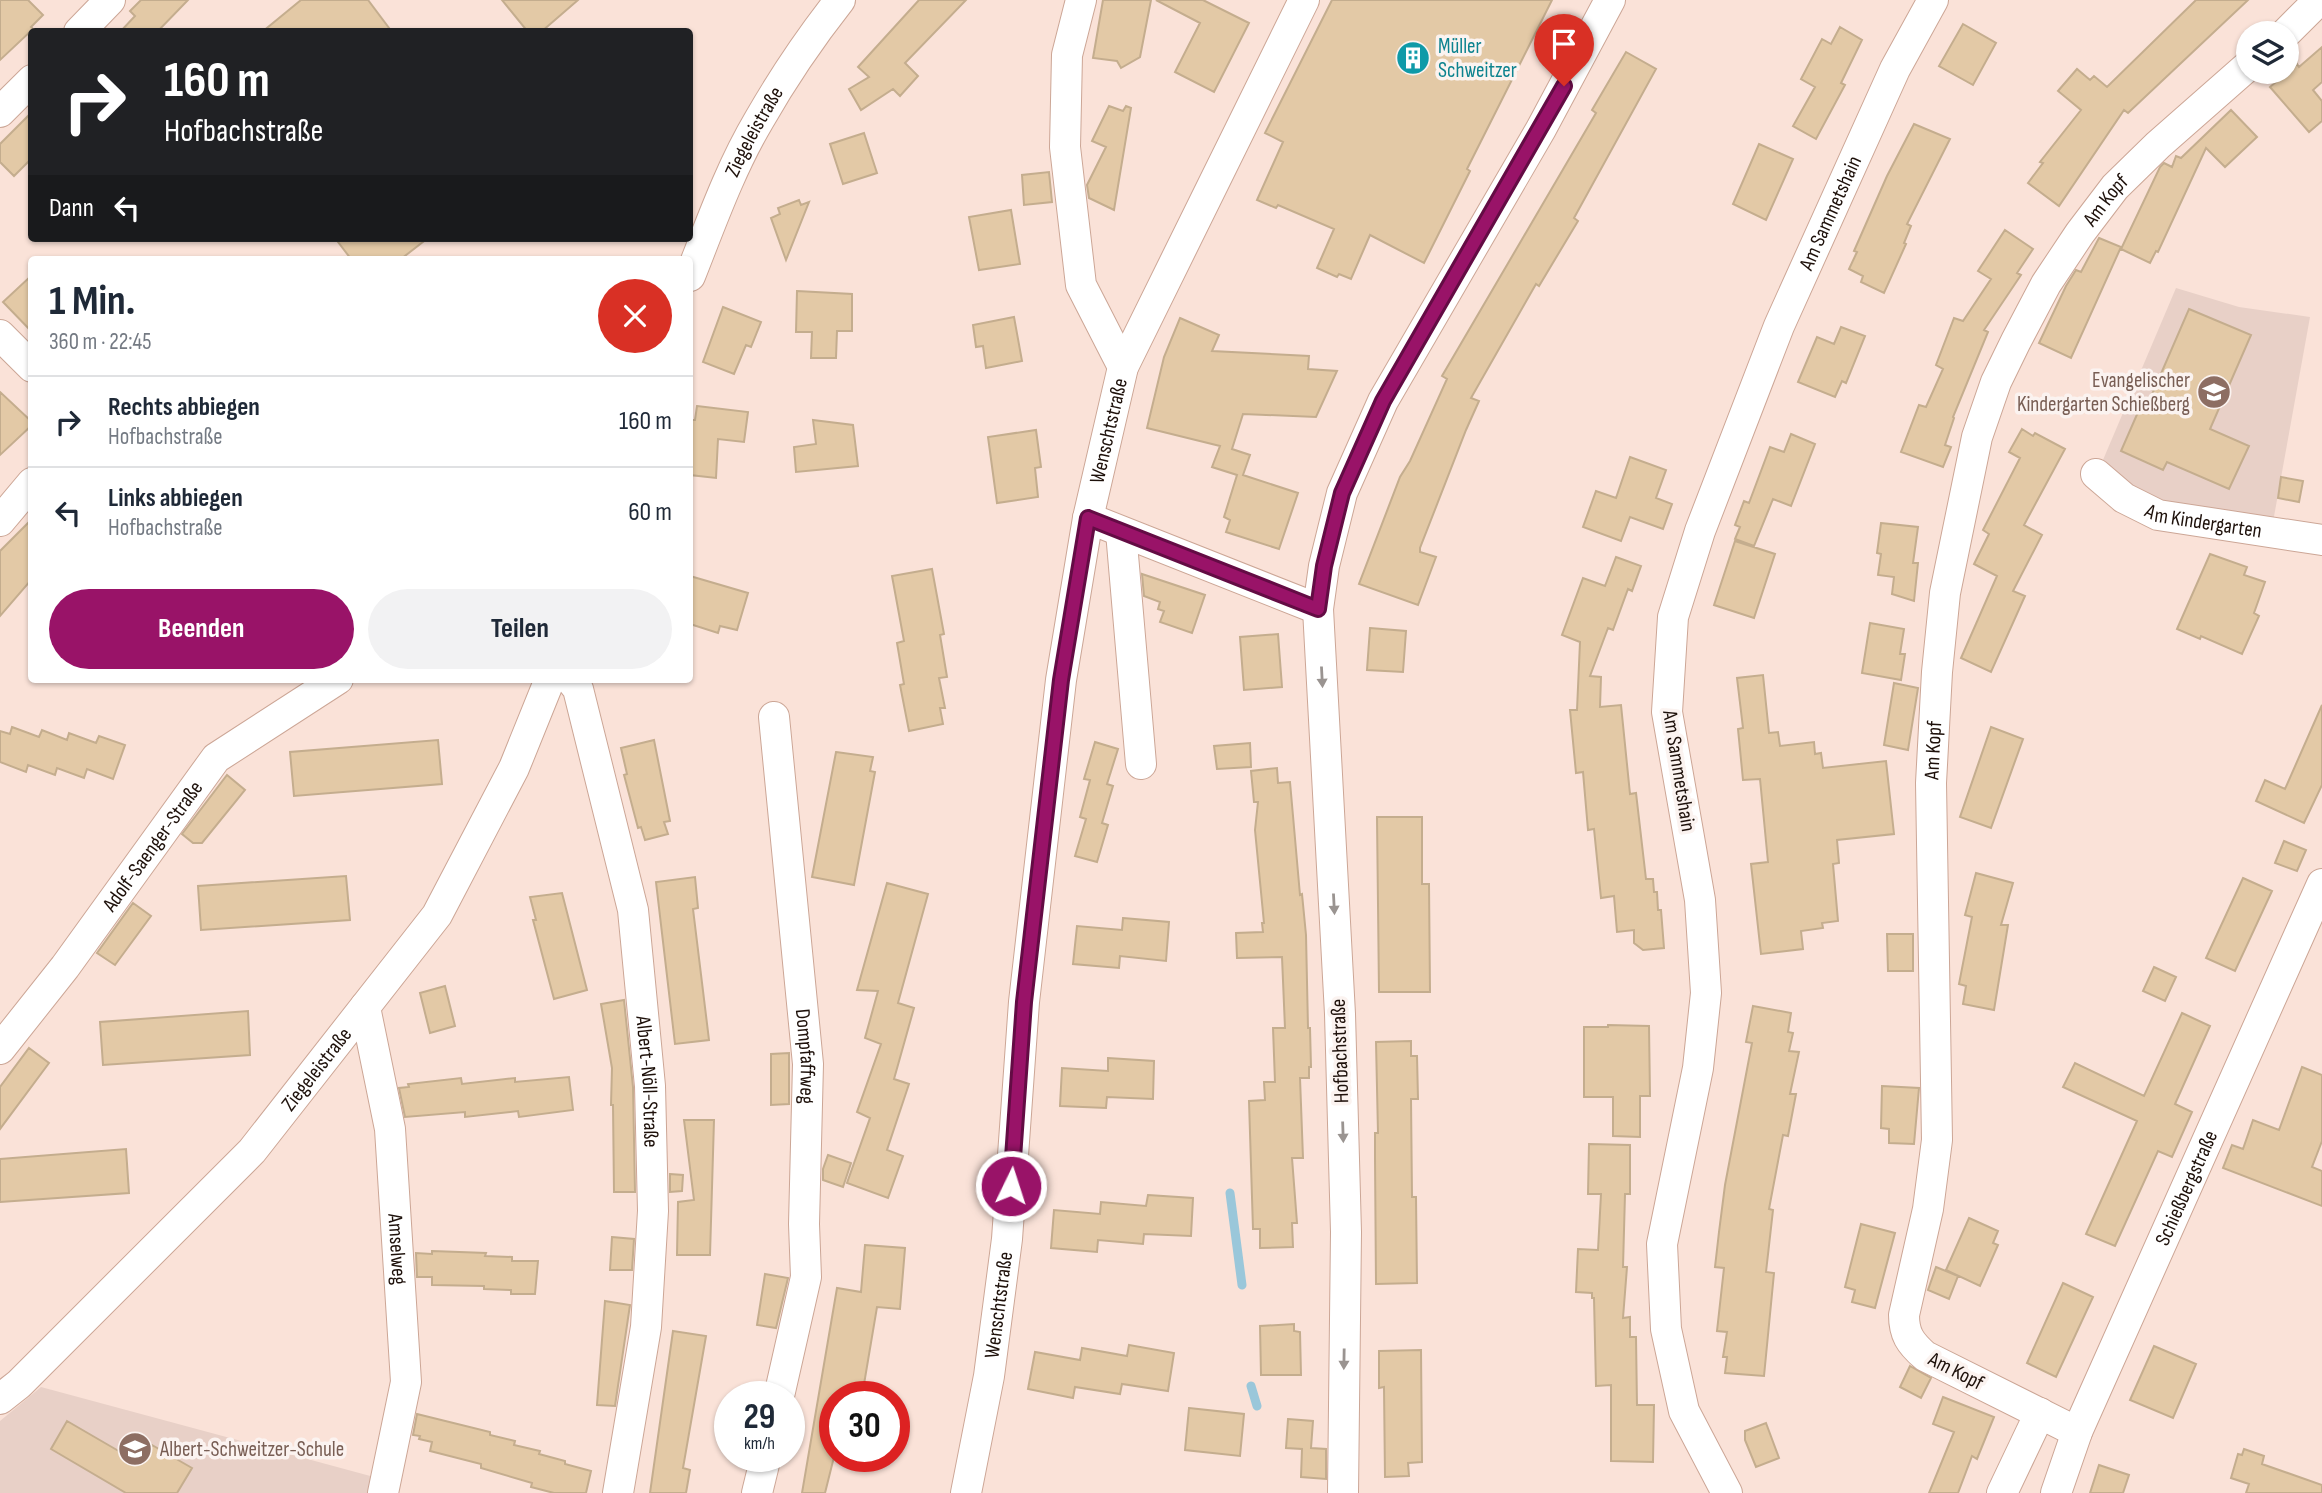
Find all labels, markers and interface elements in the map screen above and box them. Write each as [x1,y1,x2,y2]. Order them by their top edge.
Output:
pin [1534,14,1594,86]
map controls [2236,21,2299,84]
button: layers [2236,21,2299,84]
icon: arrive [1545,25,1583,63]
place label: Müller Schweitzer [1438,34,1517,83]
building icon: Müller Schweitzer [1394,39,1432,77]
text: 160 m [164,52,270,111]
icon: right [49,56,140,147]
street label: Ziegeleistraße [719,82,788,181]
text: Hofbachstraße [164,112,323,151]
street label: Am Sammetshain [1793,152,1867,275]
street label: Am Kopf [2077,168,2134,232]
icon: left [108,189,146,227]
text: Dann [49,193,94,224]
text: 1 Min. [49,276,135,327]
button: close [598,279,672,353]
text: 360 m · 22:45 [49,328,152,356]
place label: Evangelischer Kindergarten Schießberg [2017,368,2190,417]
school or university icon: Evangelischer Kindergarten Schießberg [2195,373,2233,411]
street label: Wenschtstraße [1084,376,1133,486]
text: Rechts abbiegen [108,392,260,423]
icon: right [49,403,87,441]
text: 160 m [619,406,672,437]
text: Hofbachstraße [108,423,223,451]
text: Links abbiegen [108,483,243,514]
icon: left [49,494,87,532]
text: 60 m [628,497,672,528]
street label: Am Kindergarten [2140,498,2264,543]
text: Hofbachstraße [108,514,223,542]
button: Beenden [49,589,354,669]
button: Teilen [368,589,672,669]
one-way arrow [1316,666,1327,688]
street label: Am Sammetshain [1657,708,1701,833]
street label: Am Kopf [1919,719,1947,781]
street label: Adolf-Saenger-Straße [96,776,208,917]
one-way arrow [1328,894,1339,916]
street label: Hofbachstraße [1326,998,1354,1104]
street label: Dompfaffweg [790,1008,821,1105]
street label: Albert-Nöll-Straße [631,1014,664,1148]
street label: Ziegeleistraße [276,1022,357,1116]
one-way arrow [1337,1121,1349,1143]
street label: Schießbergstraße [2150,1126,2223,1249]
position arrow [974,1149,1048,1223]
street label: Amselweg [383,1212,412,1286]
street label: Wenschtstraße [979,1250,1018,1360]
street label: Am Kopf [1923,1346,1989,1396]
one-way arrow [1339,1348,1350,1370]
speed limit sign: 30 [819,1381,910,1472]
text: 29 [744,1396,775,1439]
school or university icon: Albert-Schweitzer-Schule [116,1430,154,1468]
text: km/h [744,1433,775,1454]
place label: Albert-Schweitzer-Schule [159,1437,344,1462]

